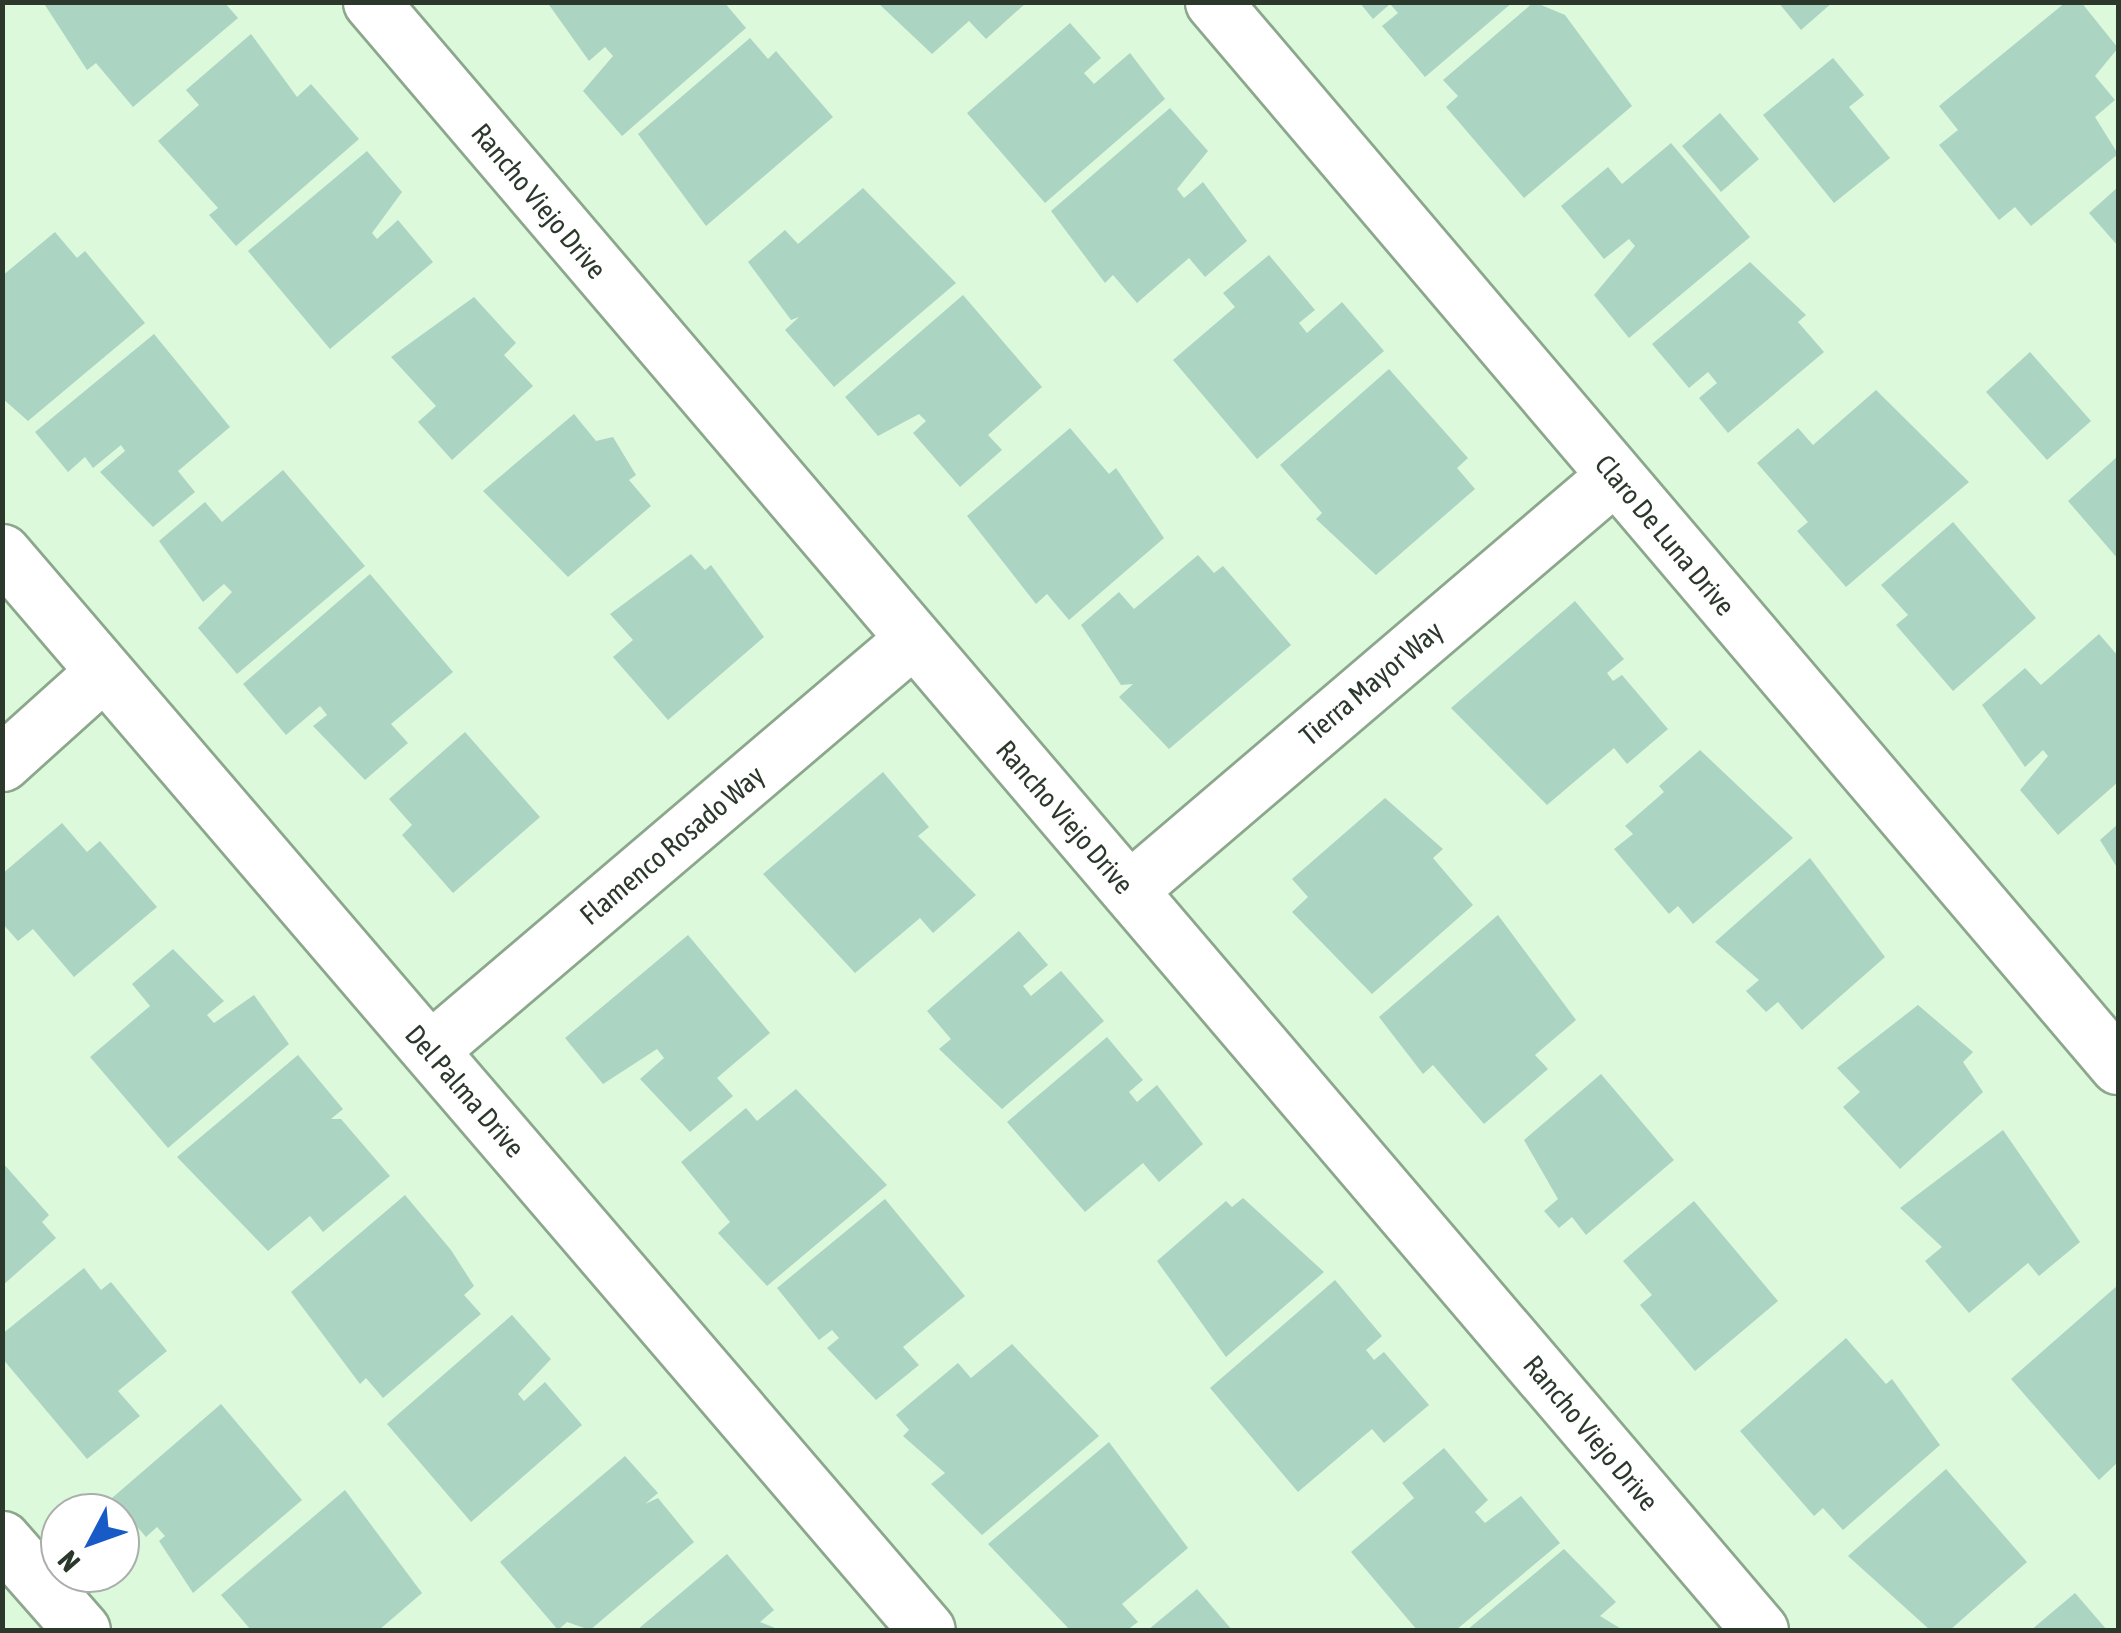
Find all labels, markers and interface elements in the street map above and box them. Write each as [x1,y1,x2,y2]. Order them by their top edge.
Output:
street label: Rancho Viejo Drive [464,117,614,285]
street label: Claro De Luna Drive [1588,448,1742,622]
street label: Tierra Mayor Way [1293,614,1449,752]
street label: Rancho Viejo Drive [989,733,1141,901]
street label: Flamenco Rosado Way [573,758,771,932]
street label: Del Palma Drive [398,1018,532,1164]
street label: Rancho Viejo Drive [1516,1349,1666,1517]
north arrow [40,1493,140,1593]
text: N [51,1545,86,1578]

